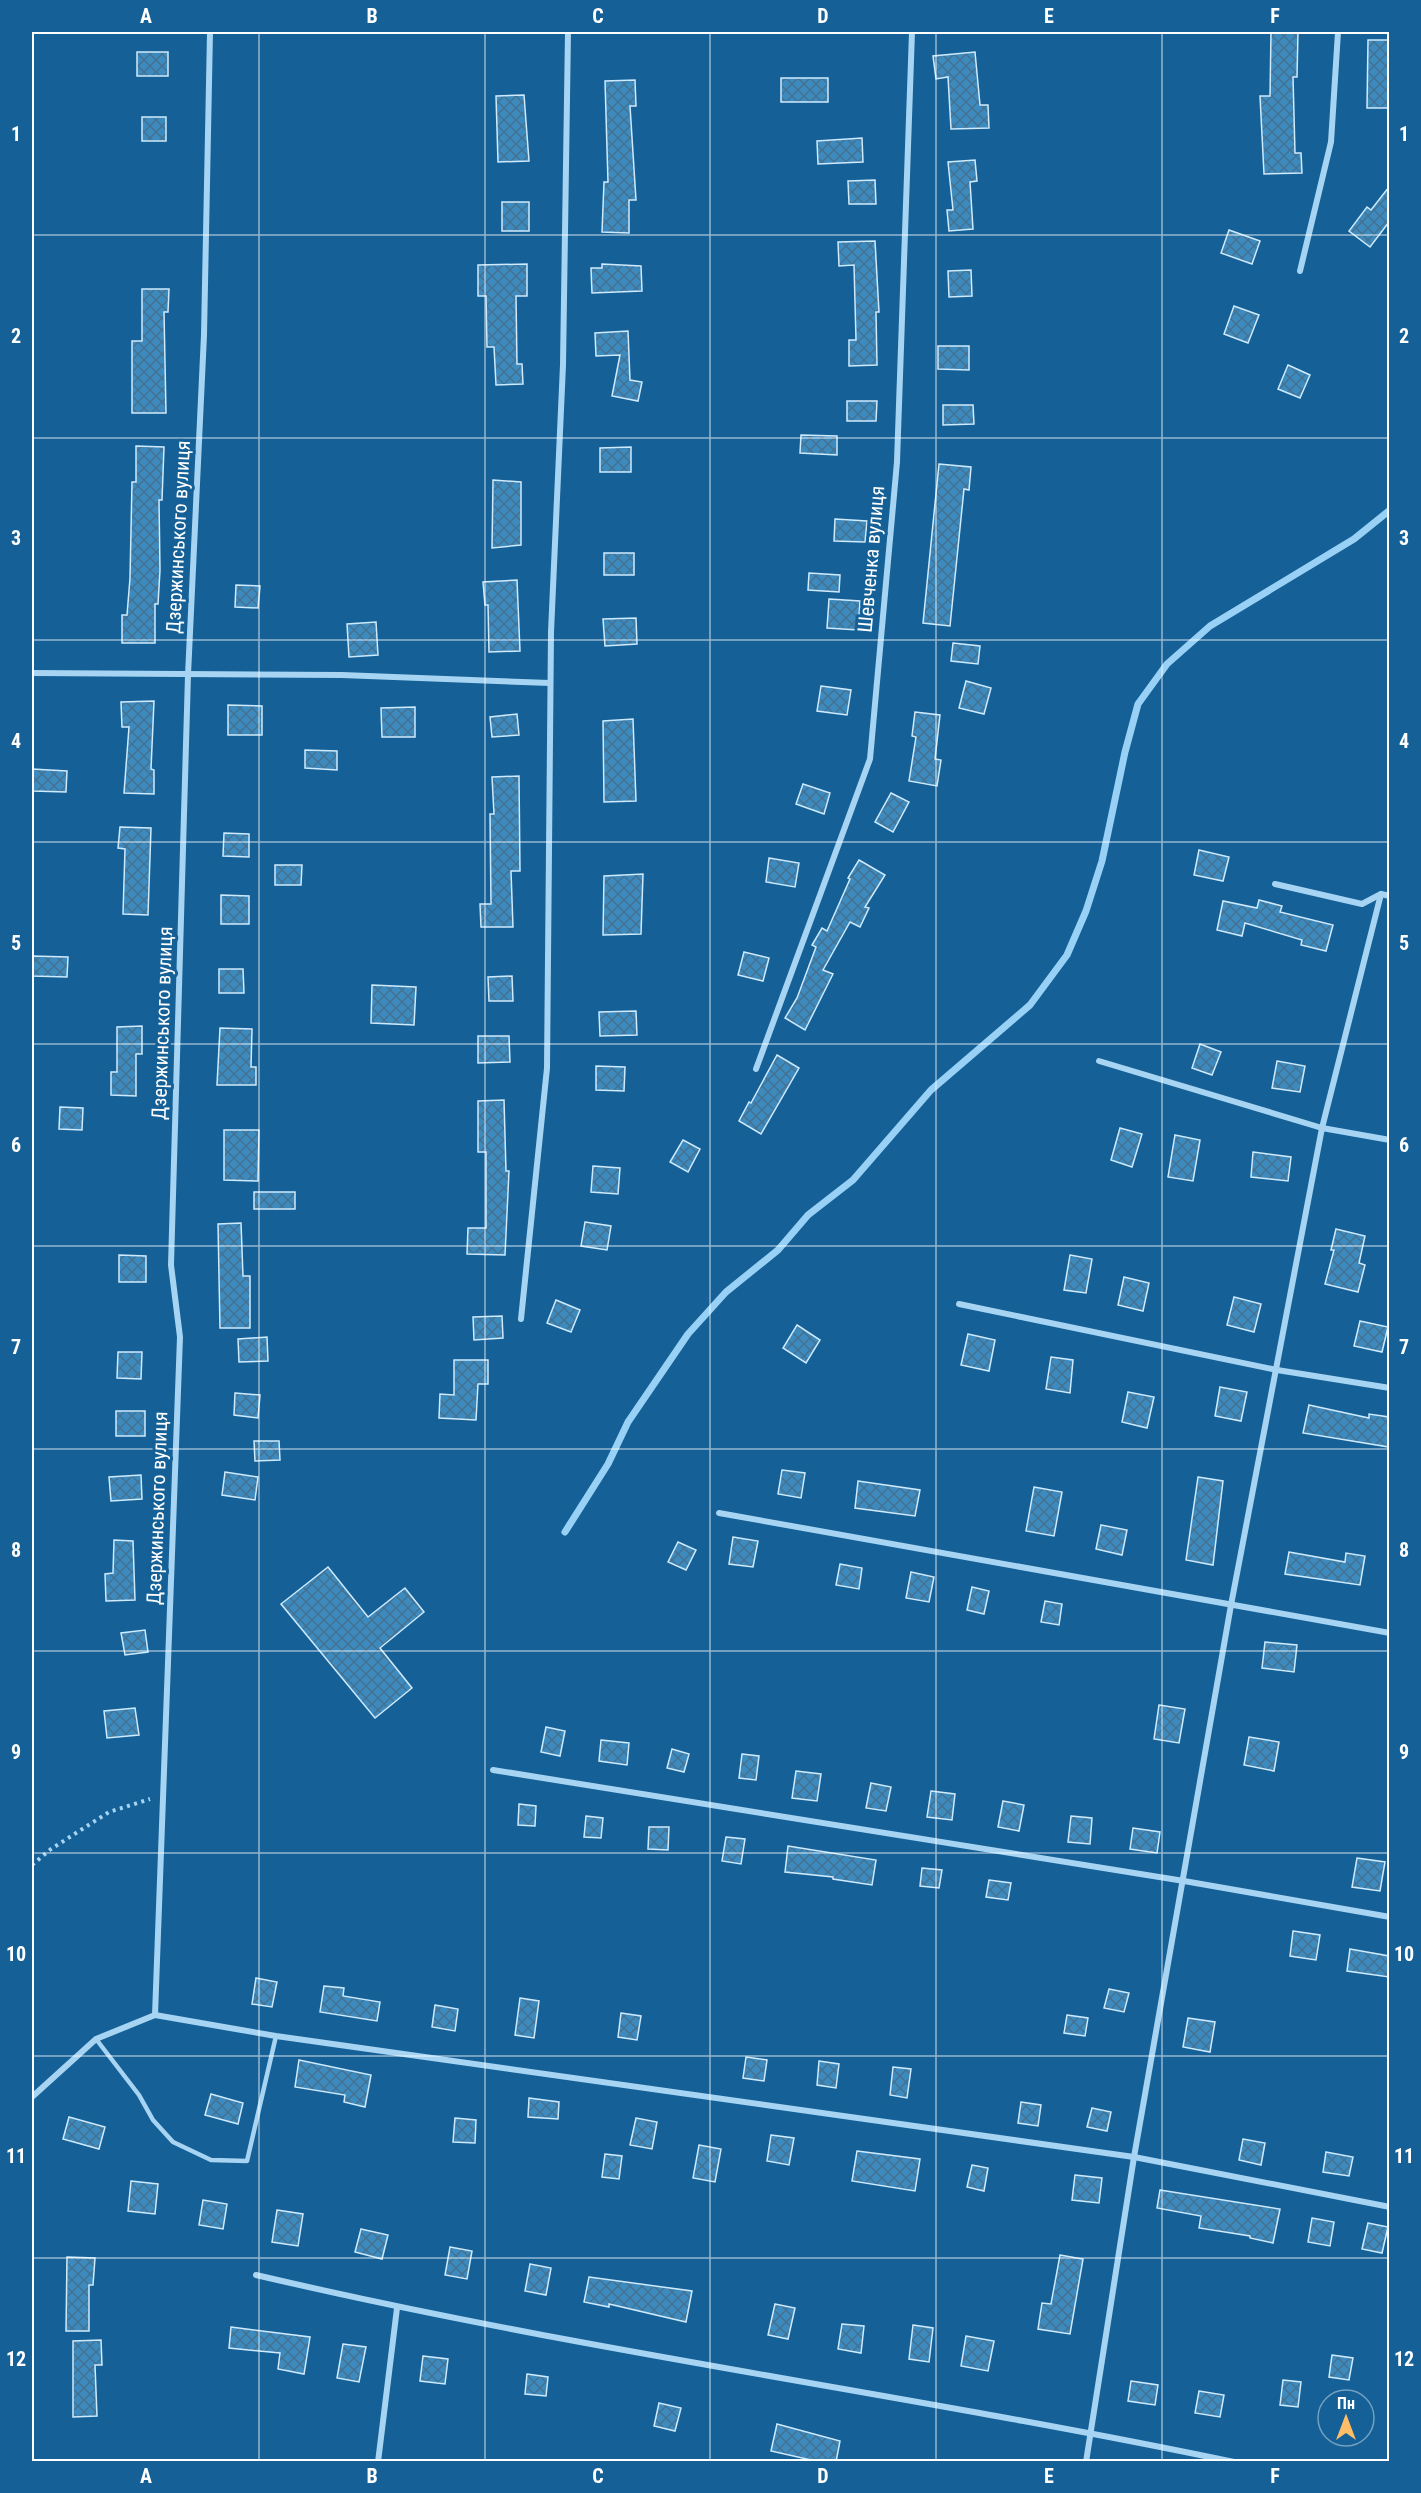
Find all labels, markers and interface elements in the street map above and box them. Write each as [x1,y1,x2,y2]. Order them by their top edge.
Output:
text: A [140,4,152,28]
text: B [366,4,378,28]
text: C [592,4,604,28]
text: D [817,4,829,28]
text: E [1044,4,1054,28]
text: F [1270,4,1280,28]
text: 1 [11,122,21,146]
text: 1 [1399,122,1409,146]
text: 2 [11,324,21,348]
text: 2 [1399,324,1409,348]
street label: Дзержинського вулиця [161,440,195,634]
street label: Шевченка вулиця [853,485,889,633]
text: 3 [11,526,21,550]
text: 3 [1399,526,1409,550]
text: 4 [11,729,21,753]
text: 4 [1399,729,1409,753]
street label: Дзержинського вулиця [147,926,177,1120]
text: 5 [11,931,21,955]
text: 5 [1399,931,1409,955]
text: 6 [11,1133,21,1157]
text: 6 [1399,1133,1409,1157]
text: 7 [11,1335,21,1359]
text: 7 [1399,1335,1409,1359]
street label: Дзержинського вулиця [142,1411,172,1605]
text: 8 [11,1538,21,1562]
text: 8 [1399,1538,1409,1562]
text: 9 [11,1740,21,1764]
text: 9 [1399,1740,1409,1764]
text: 10 [6,1942,26,1966]
text: 10 [1394,1942,1414,1966]
text: 11 [6,2144,26,2168]
text: 11 [1394,2144,1414,2168]
text: 12 [6,2347,26,2371]
text: 12 [1394,2347,1414,2371]
north arrow [1316,2388,1376,2448]
text: Пн [1337,2394,1355,2413]
text: A [140,2464,152,2488]
text: B [366,2464,378,2488]
text: C [592,2464,604,2488]
text: D [817,2464,829,2488]
text: E [1044,2464,1054,2488]
text: F [1270,2464,1280,2488]

